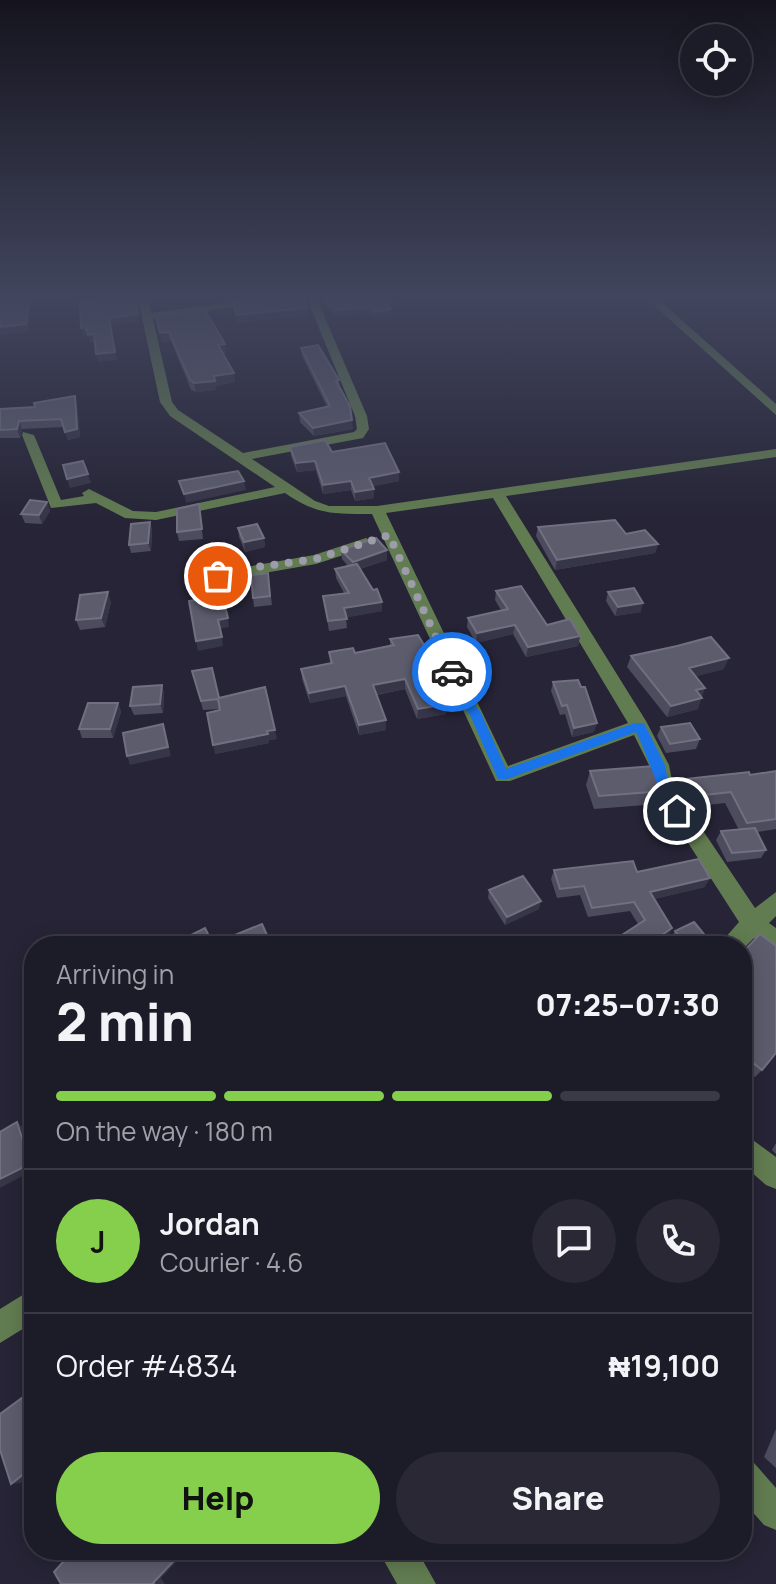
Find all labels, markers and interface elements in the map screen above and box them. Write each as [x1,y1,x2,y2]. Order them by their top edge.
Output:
map controls [680,24,752,96]
button: locate [680,24,752,96]
pin [184,542,252,610]
icon: bag [196,554,240,598]
courier [412,632,492,712]
icon: car [430,650,474,694]
pin [643,777,711,845]
icon: home [655,789,699,833]
text: Arriving in [56,956,174,992]
text: 07:25–07:30 [536,984,720,1025]
text: 2 min [56,986,194,1057]
text: On the way · 180 m [56,1113,273,1149]
button: chat [532,1199,616,1283]
button: phone [636,1199,720,1283]
text: Jordan [160,1203,260,1244]
text: J [90,1221,106,1262]
text: Courier · 4.6 [160,1244,303,1280]
text: Order #4834 [56,1345,237,1386]
text: ₦19,100 [609,1345,720,1386]
button: Help [56,1452,380,1544]
button: Share [396,1452,720,1544]

